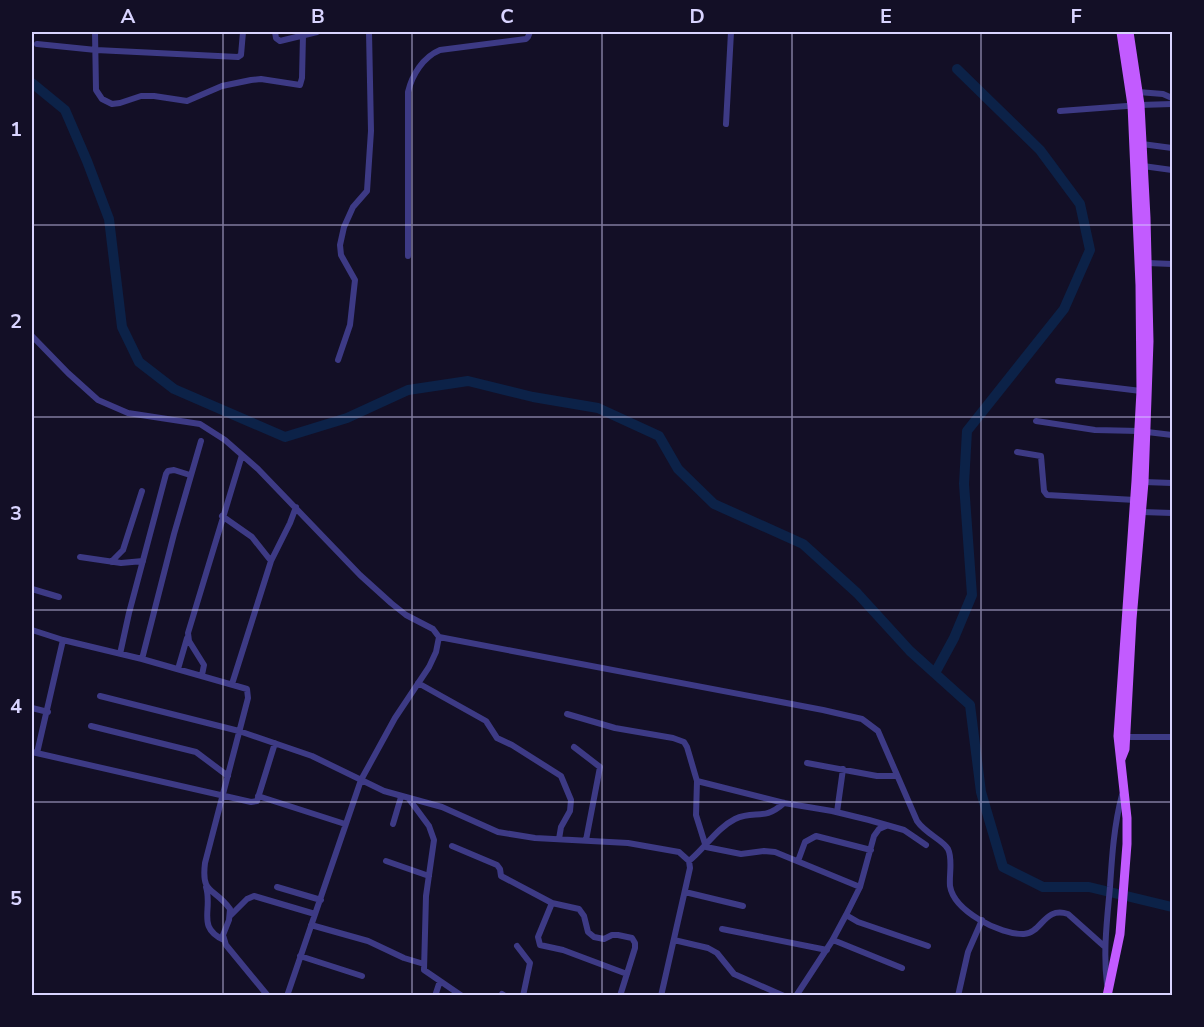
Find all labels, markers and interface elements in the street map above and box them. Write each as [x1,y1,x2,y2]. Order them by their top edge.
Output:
text: A [121,3,136,30]
text: B [311,3,325,30]
text: C [500,3,514,30]
text: D [689,3,705,30]
text: E [880,3,892,30]
text: F [1070,3,1082,30]
text: 1 [10,116,22,143]
text: 2 [10,308,22,335]
text: 3 [10,500,22,527]
text: 4 [10,693,22,720]
text: 5 [10,885,22,912]

